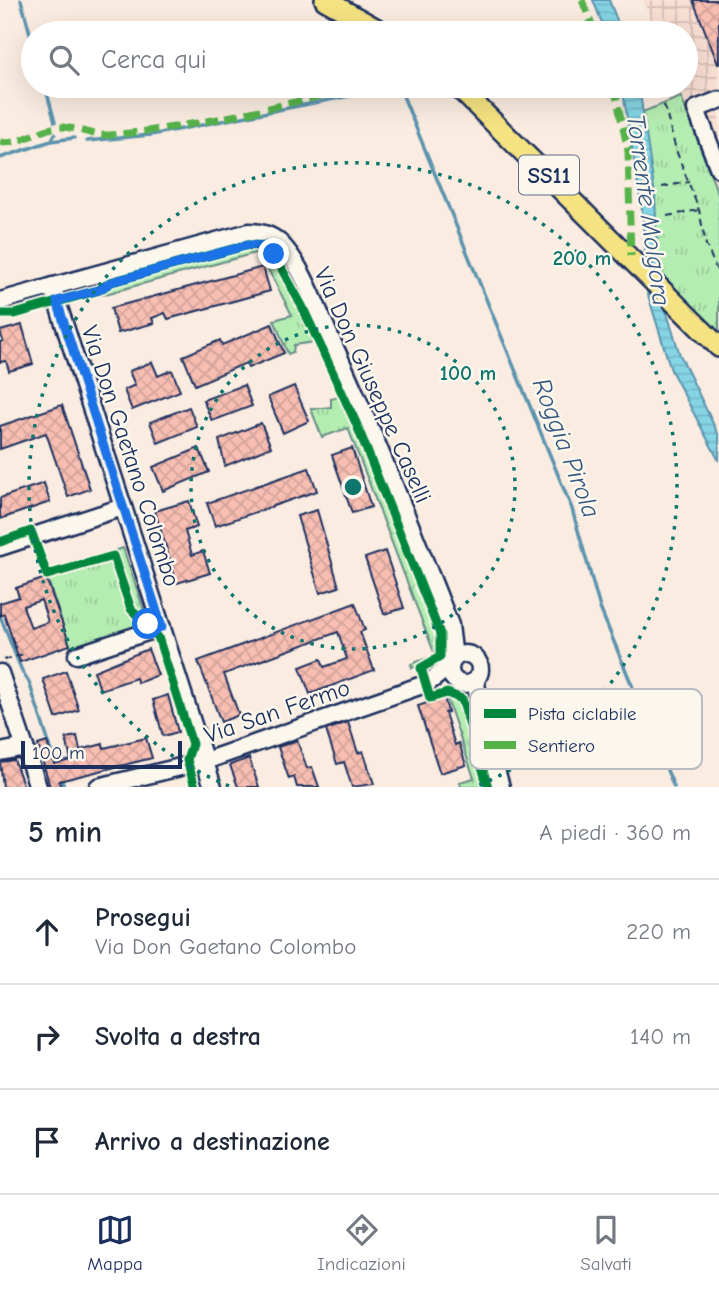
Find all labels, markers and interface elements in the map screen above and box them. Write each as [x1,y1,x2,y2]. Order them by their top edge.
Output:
search box [21,21,698,98]
icon: search [45,41,83,79]
text: Cerca qui [101,45,207,75]
water label: Torrente Molgora [620,112,676,308]
road number: SS11 [519,156,579,194]
route end [258,238,289,269]
text: 200 m [553,246,611,270]
street label: Via Don Giuseppe Caselli [308,263,438,507]
street label: Via Don Gaetano Colombo [76,322,186,590]
text: 100 m [440,361,496,385]
water label: Roggia Pirola [526,374,606,522]
centre of rings [341,475,365,499]
route start [132,608,163,639]
street label: Via San Fermo [200,673,354,749]
legend [470,689,702,769]
text: Pista ciclabile [528,703,637,725]
text: Sentiero [528,735,595,757]
scale bar [21,738,182,770]
text: 100 m [32,742,85,764]
text: 5 min [28,815,102,850]
text: A piedi · 360 m [539,819,691,846]
text: Prosegui [95,903,191,933]
icon: ahead [28,913,66,951]
text: 220 m [626,918,691,945]
text: Via Don Gaetano Colombo [95,933,356,960]
icon: right [28,1018,66,1056]
text: Svolta a destra [95,1022,261,1052]
text: 140 m [630,1023,691,1050]
icon: arrive [28,1123,66,1161]
text: Arrivo a destinazione [95,1127,330,1157]
tab: Mappa [87,1211,143,1275]
tab: Indicazioni [317,1211,406,1275]
tab: Salvati [580,1211,632,1275]

